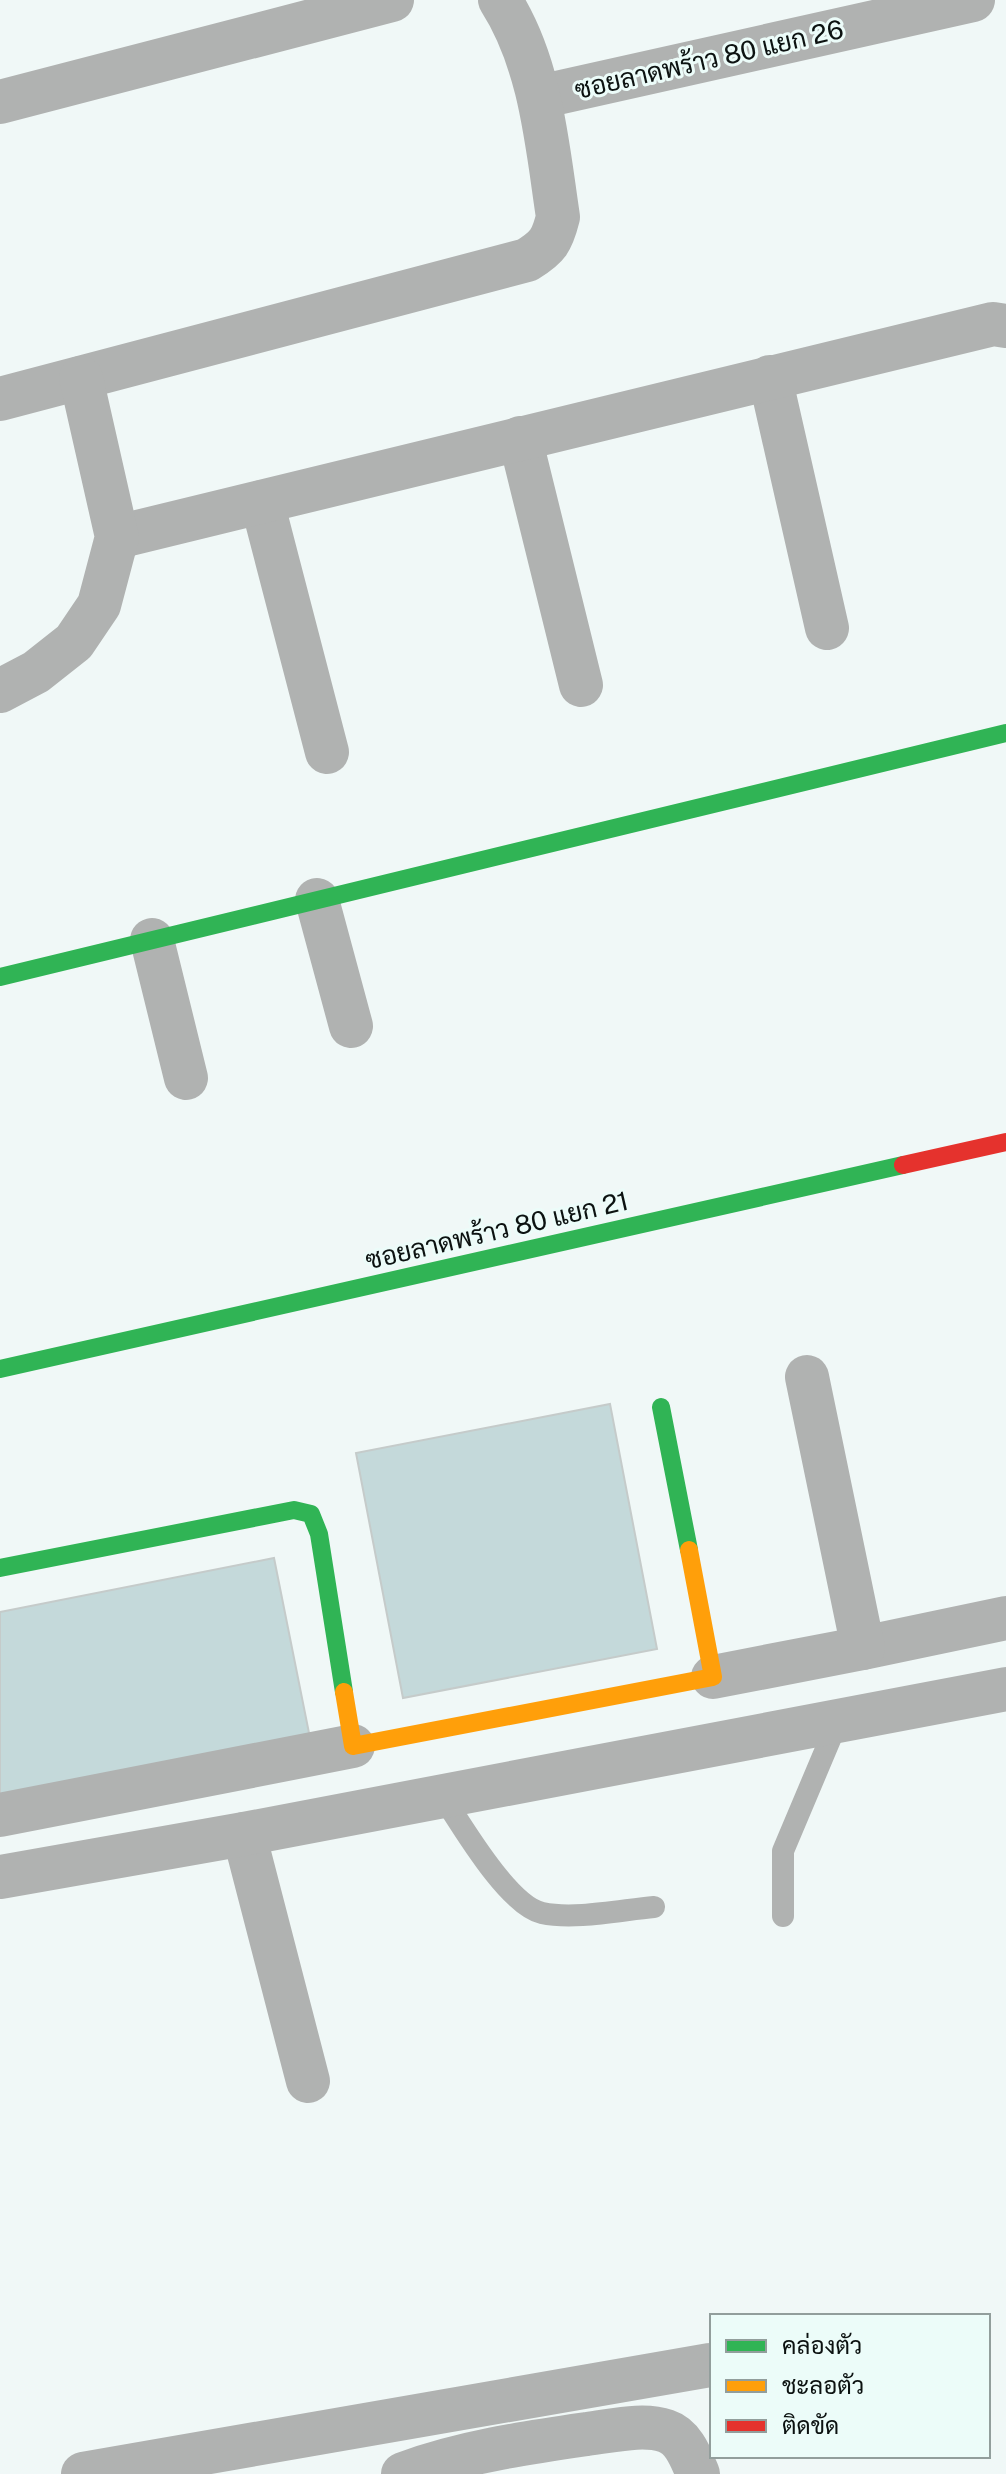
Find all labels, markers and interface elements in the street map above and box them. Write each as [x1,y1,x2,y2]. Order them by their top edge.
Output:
street label: ซอยลาดพร้าว 80 แยก 26 [572,13,846,105]
street label: ซอยลาดพร้าว 80 แยก 21 [362,1185,632,1275]
legend [710,2314,990,2458]
text: คล่องตัว [782,2331,862,2359]
text: ชะลอตัว [782,2371,864,2399]
text: ติดขัด [782,2411,839,2439]

